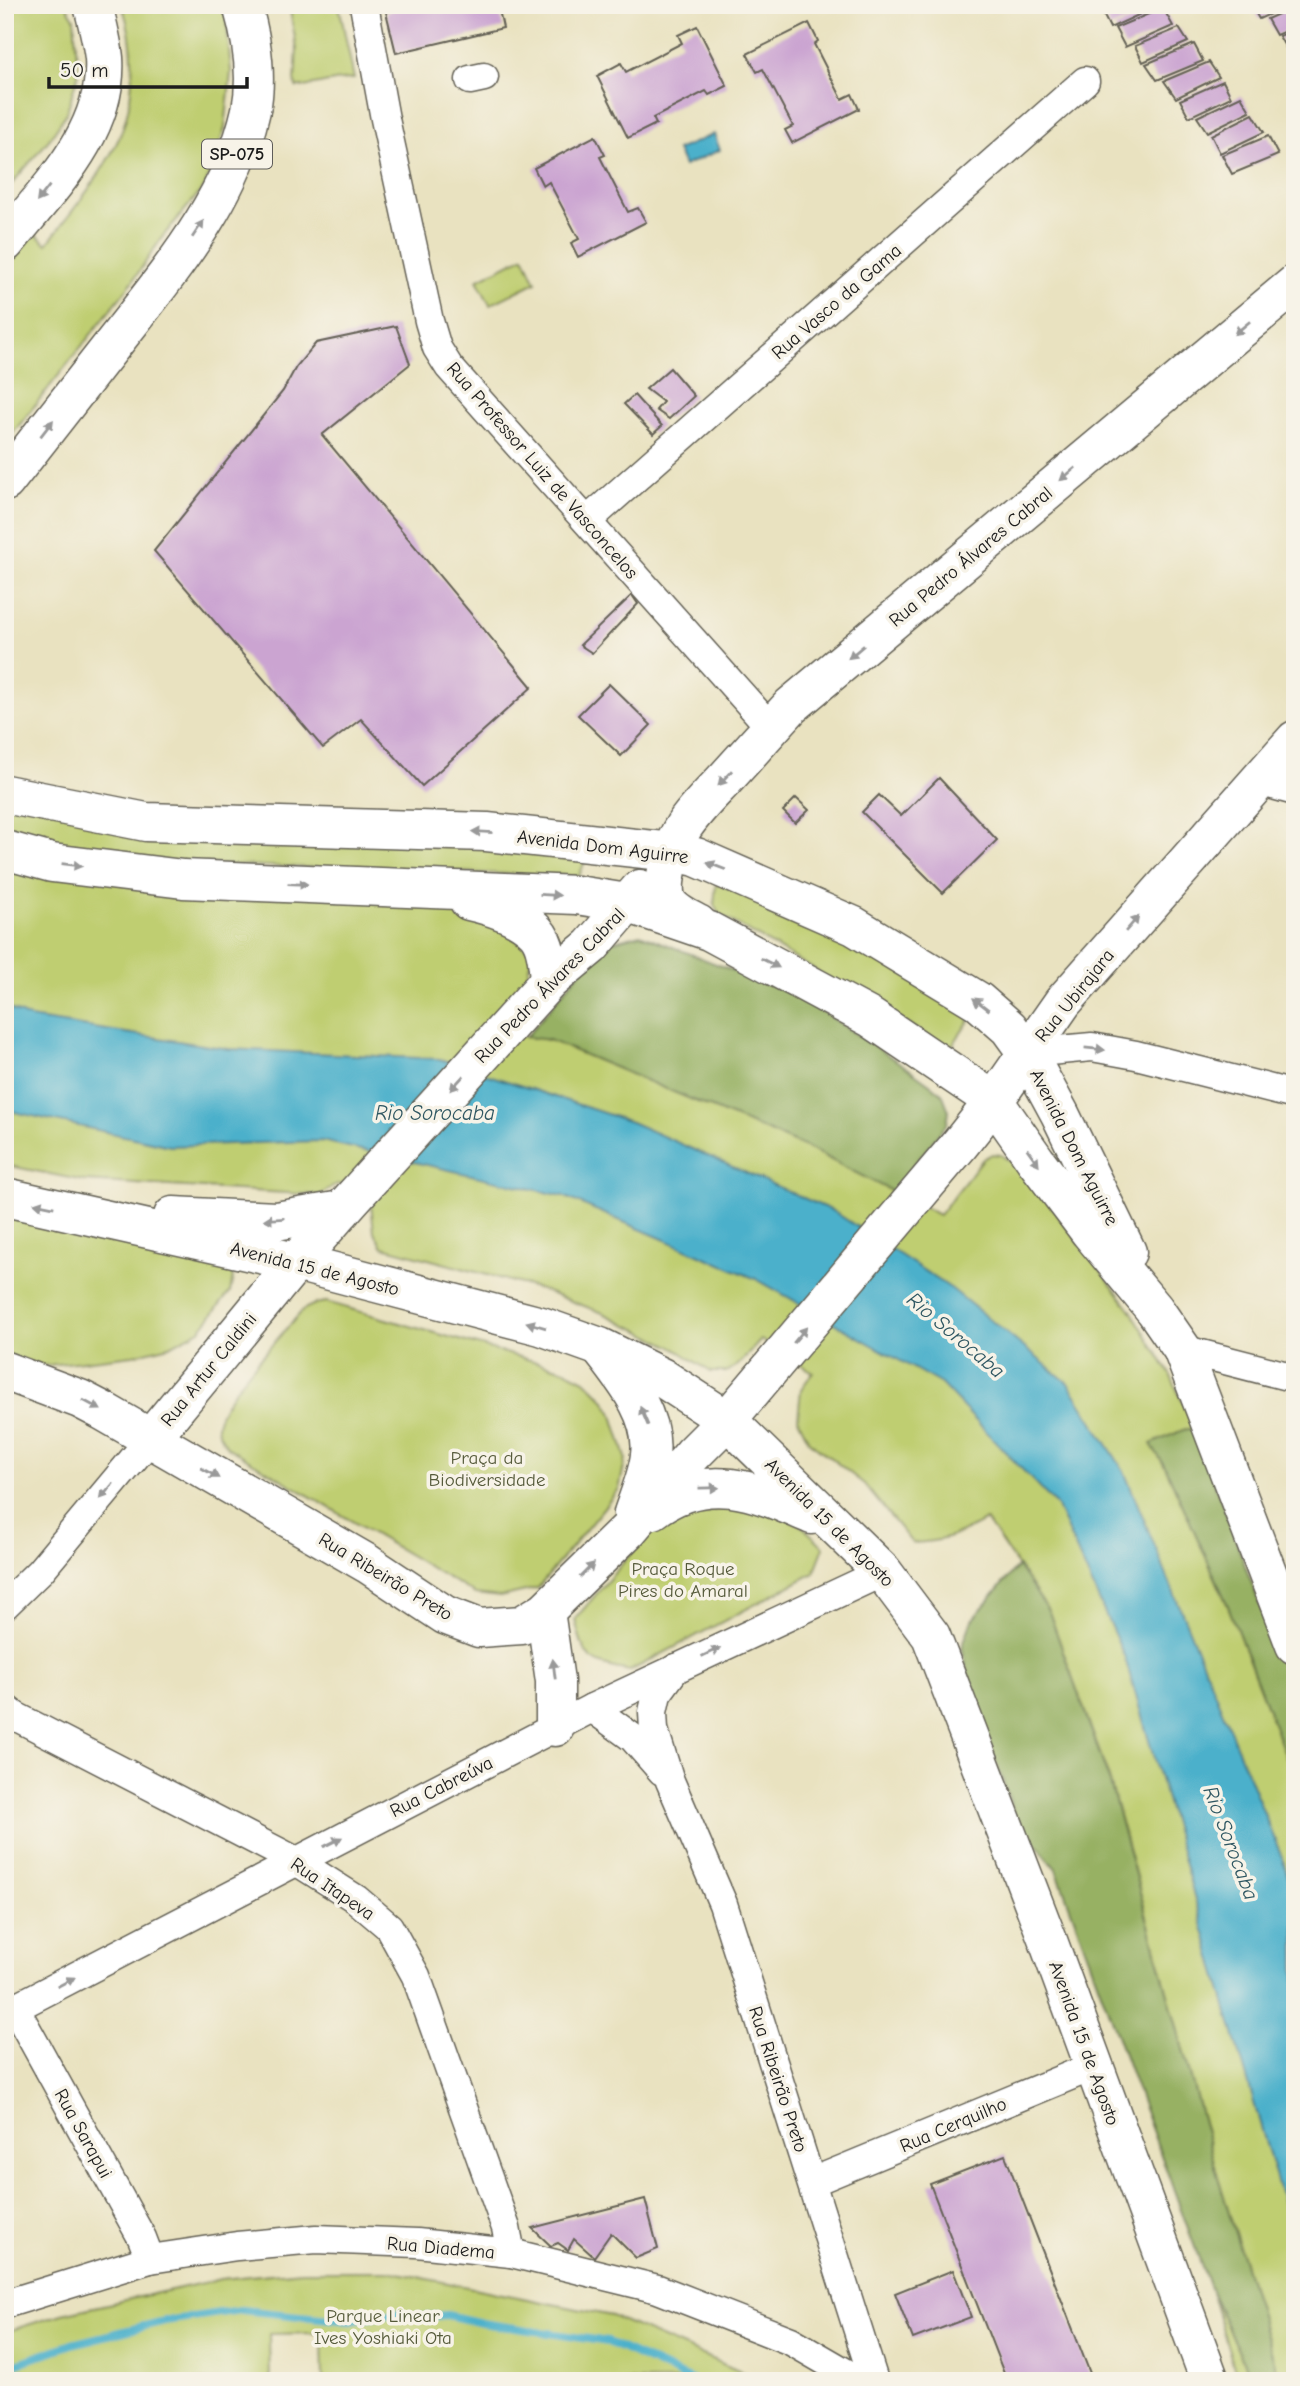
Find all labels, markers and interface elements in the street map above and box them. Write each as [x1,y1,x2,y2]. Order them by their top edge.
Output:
scale bar [49,46,247,90]
text: 50 m [60,58,109,82]
road number: SP-075 [202,140,272,168]
one-way arrow [36,185,51,203]
one-way arrow [191,220,205,238]
street label: Rua Vasco da Gama [767,239,906,364]
one-way arrow [1234,320,1251,335]
street label: Rua Professor Luiz de Vasconcelos [442,358,643,584]
one-way arrow [40,419,54,437]
one-way arrow [1060,466,1077,481]
street label: Rua Pedro Álvares Cabral [884,482,1057,632]
one-way arrow [848,644,865,659]
one-way arrow [718,769,734,786]
one-way arrow [471,826,493,837]
street label: Avenida Dom Aguirre [516,826,690,868]
one-way arrow [61,860,83,871]
one-way arrow [705,860,726,871]
one-way arrow [287,878,309,889]
one-way arrow [539,889,561,900]
street label: Rua Pedro Álvares Cabral [470,904,629,1068]
one-way arrow [1124,915,1140,933]
street label: Rua Ubirajara [1031,945,1119,1046]
one-way arrow [760,957,780,968]
one-way arrow [972,997,990,1012]
one-way arrow [1084,1044,1106,1055]
street label: Avenida Dom Aguirre [1025,1066,1123,1229]
one-way arrow [449,1074,465,1092]
water label: Rio Sorocaba [375,1101,495,1125]
one-way arrow [1026,1148,1040,1166]
one-way arrow [33,1199,55,1210]
one-way arrow [263,1214,285,1225]
street label: Avenida 15 de Agosto [228,1237,401,1301]
water label: Rio Sorocaba [902,1287,1010,1383]
street label: Rua Artur Caldini [156,1308,261,1431]
one-way arrow [525,1319,546,1329]
one-way arrow [792,1326,808,1344]
one-way arrow [82,1399,101,1411]
one-way arrow [638,1406,650,1426]
park label: Praça da Biodiversidade [429,1447,545,1491]
street label: Avenida 15 de Agosto [760,1454,898,1592]
one-way arrow [200,1466,220,1478]
one-way arrow [100,1482,115,1499]
one-way arrow [698,1482,720,1493]
street label: Rua Ribeirão Preto [315,1528,456,1626]
park label: Praça Roque Pires do Amaral [618,1558,748,1602]
one-way arrow [578,1562,595,1578]
one-way arrow [701,1646,721,1658]
one-way arrow [548,1657,559,1679]
street label: Rua Cabreúva [386,1752,497,1822]
water label: Rio Sorocaba [1198,1783,1264,1903]
one-way arrow [323,1837,343,1848]
street label: Rua Itapeva [286,1853,379,1925]
street label: Avenida 15 de Agosto [1044,1958,1124,2128]
one-way arrow [56,1976,76,1987]
street label: Rua Ribeirão Preto [744,2003,812,2155]
street label: Rua Sarapui [50,2085,117,2182]
street label: Rua Cerquilho [897,2093,1010,2157]
street label: Rua Diadema [386,2232,496,2264]
park label: Parque Linear Ives Yoshiaki Ota [314,2305,452,2349]

